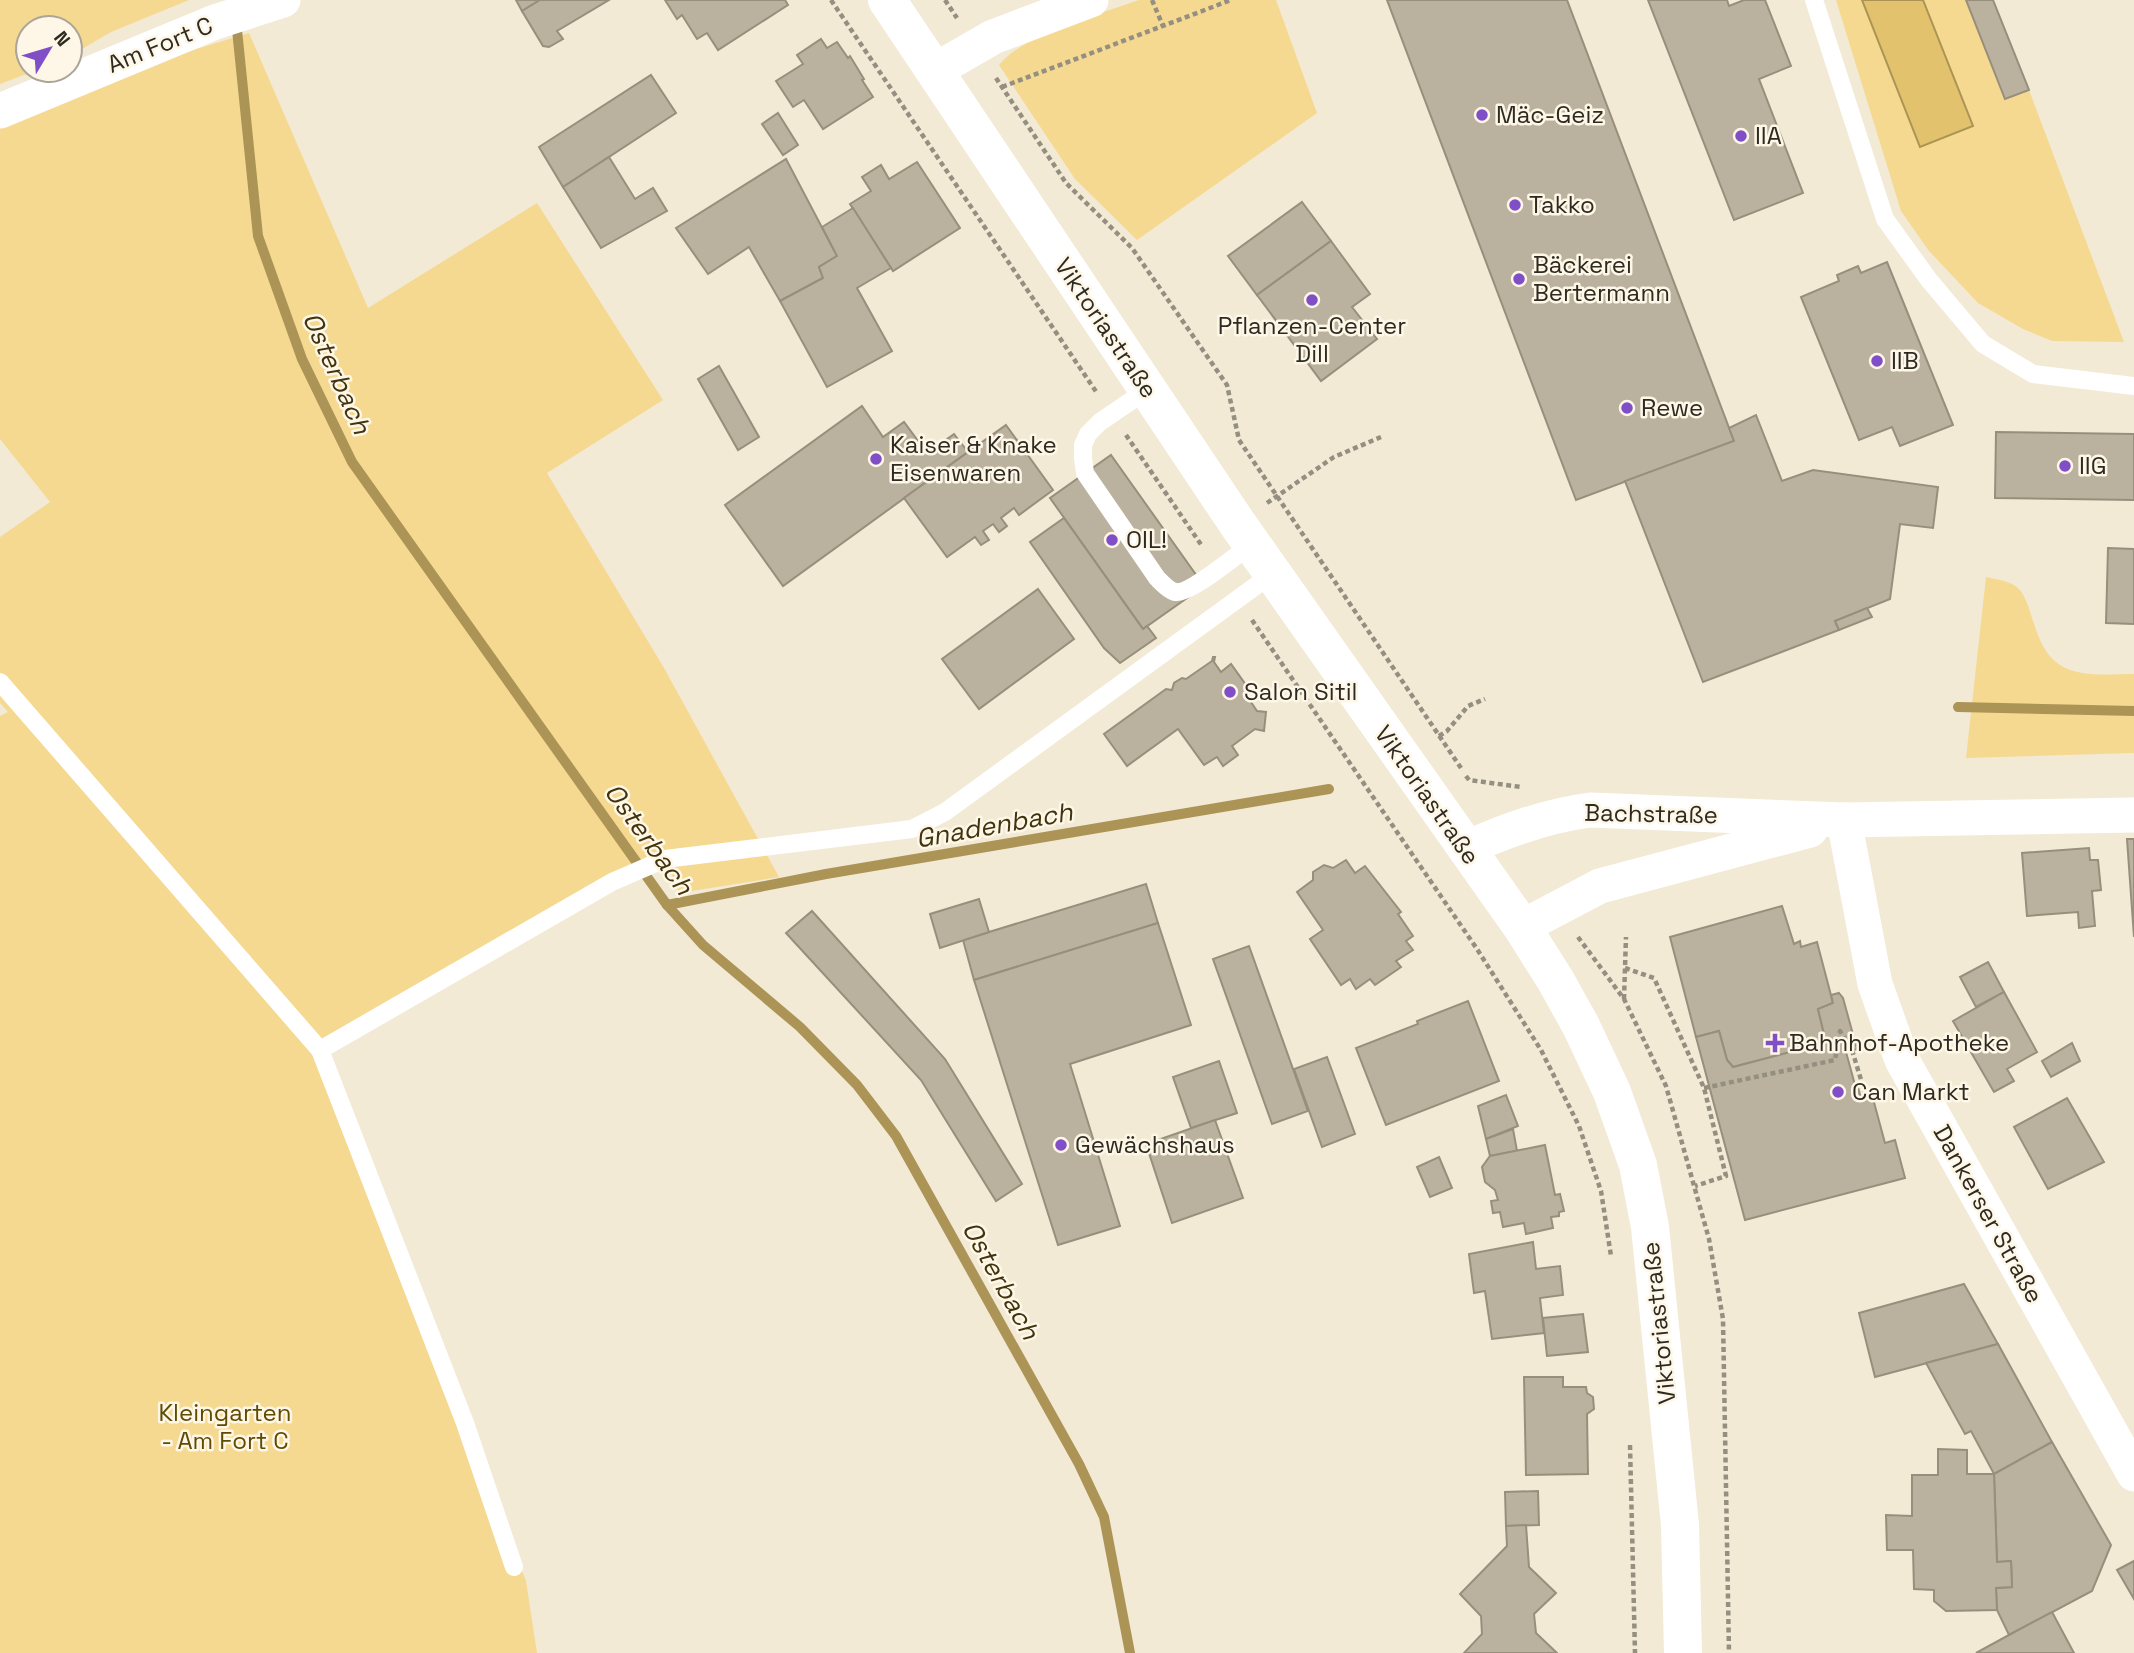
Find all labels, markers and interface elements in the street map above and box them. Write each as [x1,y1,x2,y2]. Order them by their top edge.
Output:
street label: Am Fort C [102,9,217,80]
north arrow [14,14,84,84]
text: N [48,26,76,52]
place label: Mäc-Geiz [1496,99,1604,130]
marker: Mäc-Geiz [1474,107,1490,123]
place label: IIA [1755,120,1782,151]
marker: IIA [1733,128,1749,144]
place label: Takko [1529,189,1595,220]
marker: Takko [1507,197,1523,213]
place label: Bäckerei Bertermann [1533,249,1670,308]
street label: Viktoriastraße [1048,252,1165,404]
marker: Bäckerei Bertermann [1511,271,1527,287]
marker: Pflanzen-Center Dill [1304,292,1320,308]
water label: Osterbach [295,307,379,440]
place label: Pflanzen-Center Dill [1218,310,1406,369]
place label: IIB [1891,345,1919,376]
marker: IIB [1869,353,1885,369]
place label: Rewe [1641,392,1703,423]
marker: Rewe [1619,400,1635,416]
place label: Kaiser & Knake Eisenwaren [890,429,1057,488]
place label: IIG [2079,450,2107,481]
marker: Kaiser & Knake Eisenwaren [868,451,884,467]
marker: IIG [2057,458,2073,474]
place label: OIL! [1126,524,1167,555]
marker: OIL! [1104,532,1120,548]
place label: Salon Sitil [1244,676,1357,707]
marker: Salon Sitil [1222,684,1238,700]
street label: Viktoriastraße [1368,719,1487,870]
water label: Osterbach [597,776,702,903]
water label: Gnadenbach [913,794,1076,856]
street label: Bachstraße [1584,797,1718,830]
place label: Bahnhof-Apotheke [1789,1027,2009,1058]
marker: Bahnhof-Apotheke [1767,1035,1783,1051]
place label: Can Markt [1852,1076,1970,1107]
marker: Can Markt [1830,1084,1846,1100]
street label: Dankerser Straße [1927,1119,2050,1308]
place label: Gewächshaus [1075,1129,1235,1160]
marker: Gewächshaus [1053,1137,1069,1153]
water label: Osterbach [955,1215,1048,1346]
street label: Viktoriastraße [1635,1240,1682,1406]
park label: Kleingarten - Am Fort C [158,1397,292,1456]

